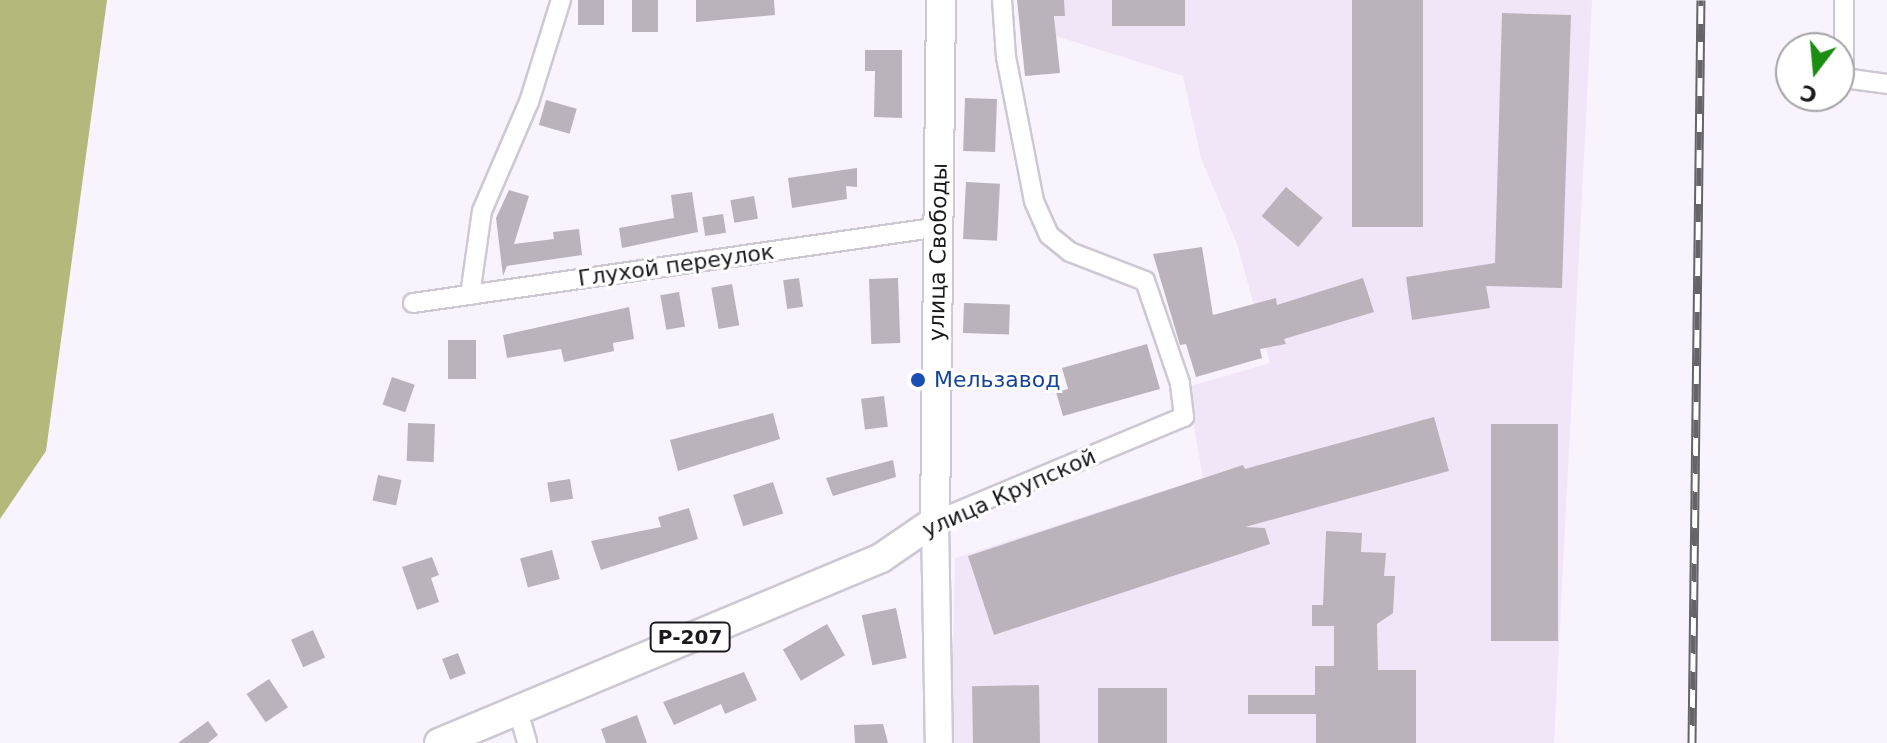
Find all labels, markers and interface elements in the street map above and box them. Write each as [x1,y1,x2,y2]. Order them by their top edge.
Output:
north arrow [1775,32,1855,112]
text: С [1798,79,1820,108]
street label: улица Свободы [923,163,953,341]
street label: Глухой переулок [576,238,776,292]
place label: Мельзавод [934,367,1060,393]
marker: Мельзавод [909,371,927,389]
street label: улица Крупской [918,443,1100,543]
road number: Р-207 [648,621,732,653]

